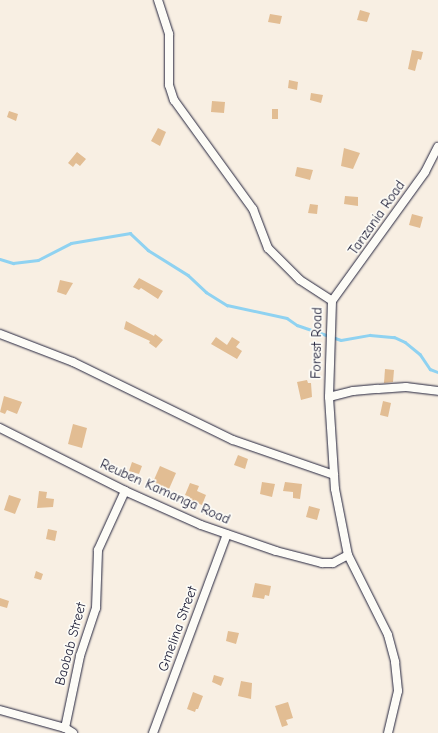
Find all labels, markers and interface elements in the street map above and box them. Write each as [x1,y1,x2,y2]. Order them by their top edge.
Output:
street label: Tanzania Road [345,178,409,258]
street label: Forest Road [308,307,326,379]
street label: Reuben Kamanga Road [97,456,233,528]
street label: Gmelina Street [155,584,201,674]
street label: Baobab Street [52,601,90,687]

